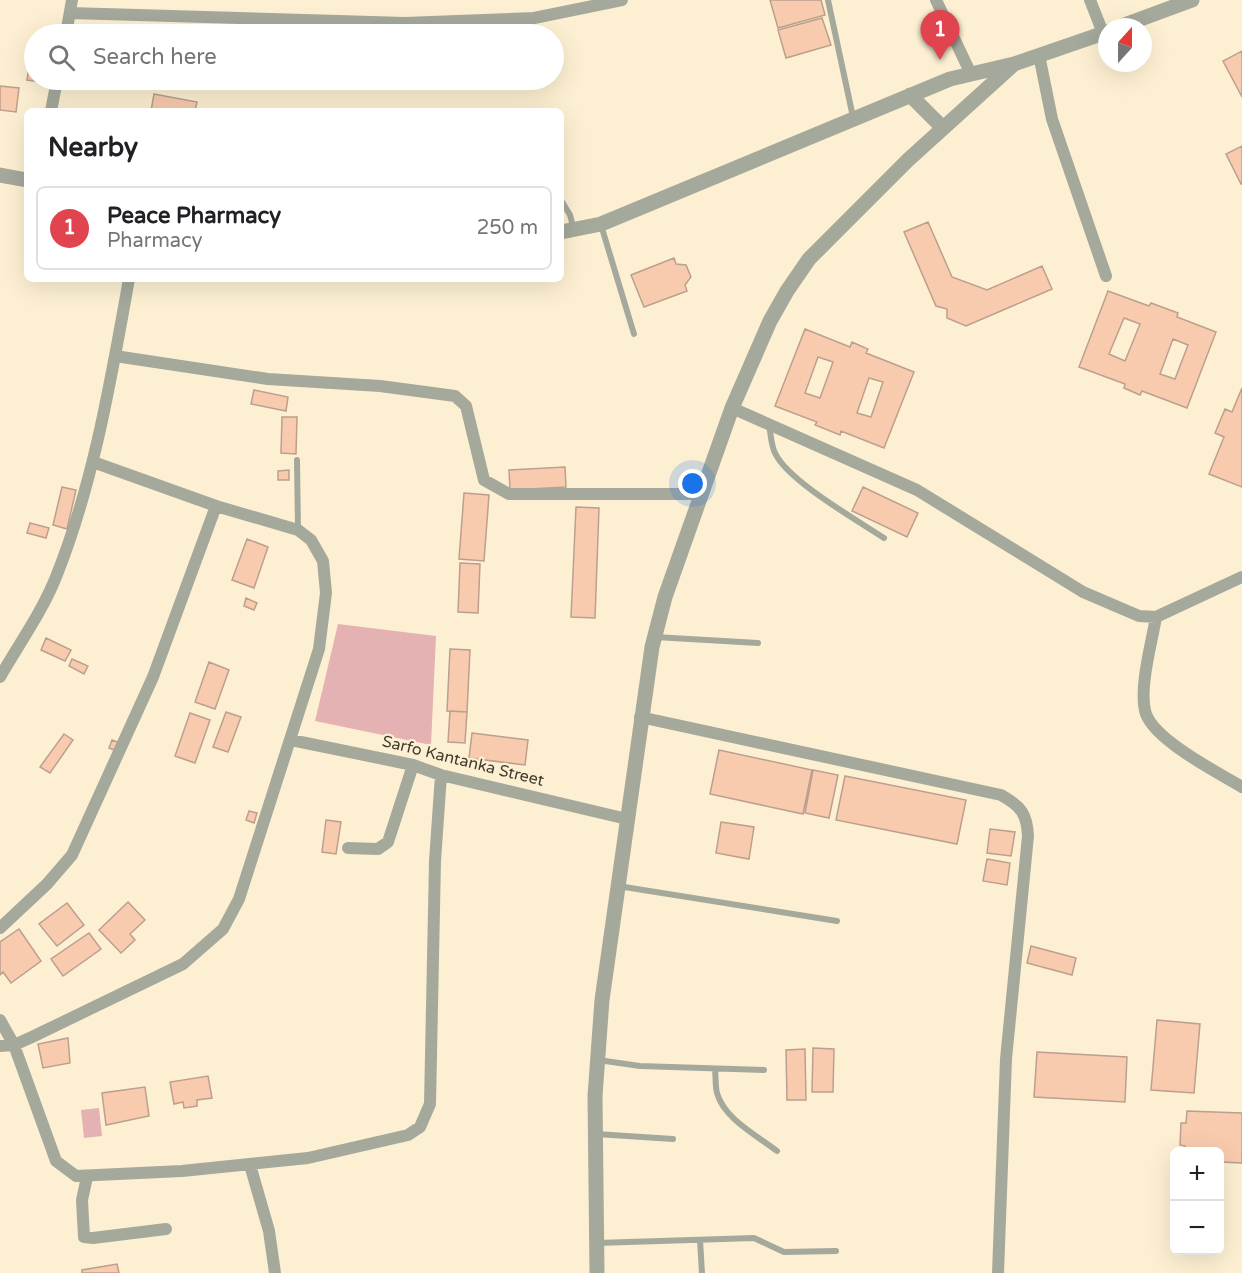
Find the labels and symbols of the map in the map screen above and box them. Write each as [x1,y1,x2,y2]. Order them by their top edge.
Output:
pin: 1 [920,10,960,60]
north arrow [1098,18,1152,72]
your location [678,469,707,498]
street label: Sarfo Kantanka Street [380,731,546,791]

